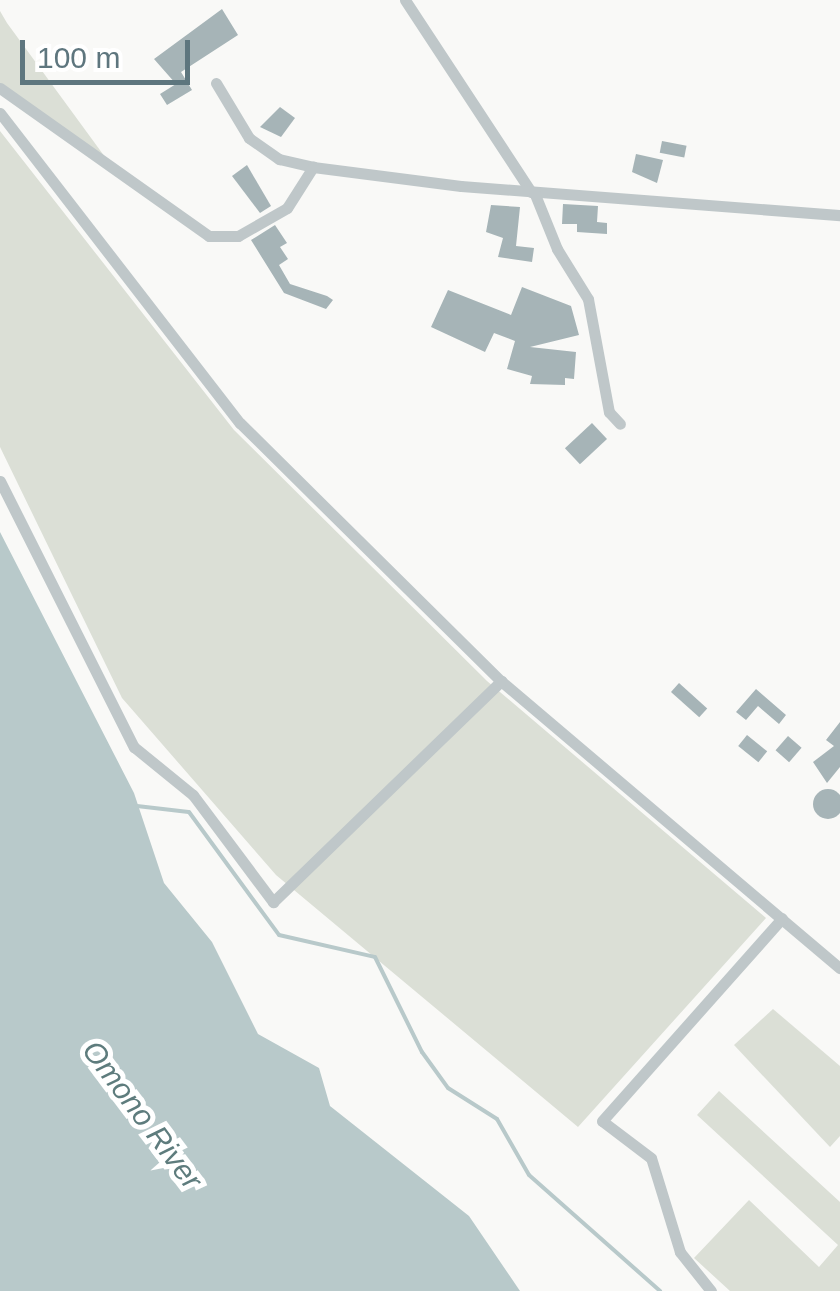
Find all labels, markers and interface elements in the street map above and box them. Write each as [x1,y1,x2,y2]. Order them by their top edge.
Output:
scale bar [25,20,195,82]
text: 100 m [37,41,120,74]
water label: Omono River [74,1034,210,1196]

